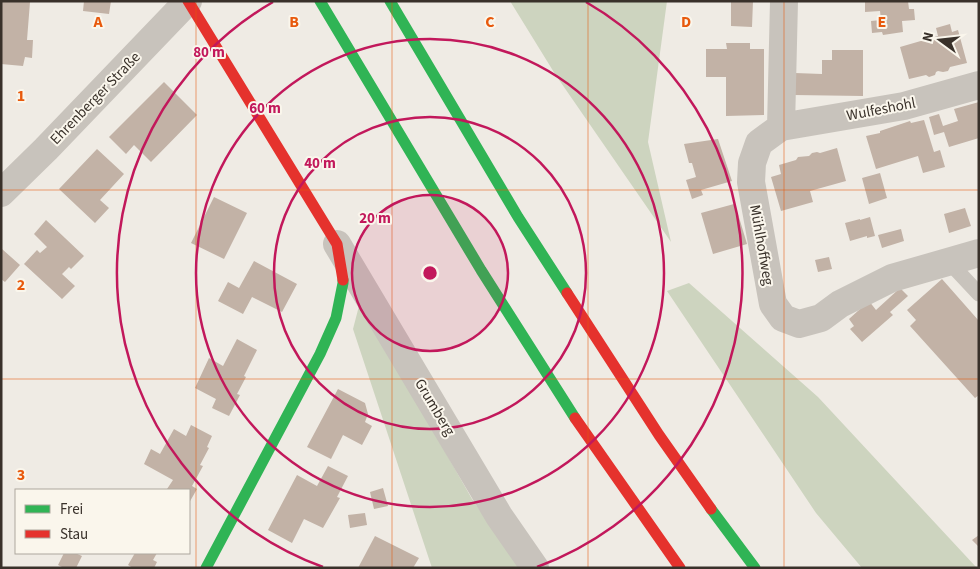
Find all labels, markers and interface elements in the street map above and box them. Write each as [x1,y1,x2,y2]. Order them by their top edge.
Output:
text: A [92,11,103,33]
text: B [289,11,299,33]
text: C [485,11,495,33]
text: D [681,11,691,33]
text: E [878,11,886,33]
north arrow [915,15,965,65]
text: N [918,30,939,44]
text: 80 m [193,42,225,63]
street label: Ehrenberger Straße [46,47,145,149]
text: 1 [17,85,25,107]
street label: Wulfeshohl [845,92,918,126]
text: 60 m [249,98,281,119]
text: 40 m [304,153,336,174]
street label: Mühlhoffweg [744,203,779,287]
text: 20 m [359,208,391,229]
centre of rings [421,264,439,282]
text: 2 [17,274,25,296]
street label: Grumberg [409,375,460,440]
text: 3 [17,464,25,486]
legend [15,489,190,554]
text: Frei [60,499,83,520]
text: Stau [60,524,88,545]

